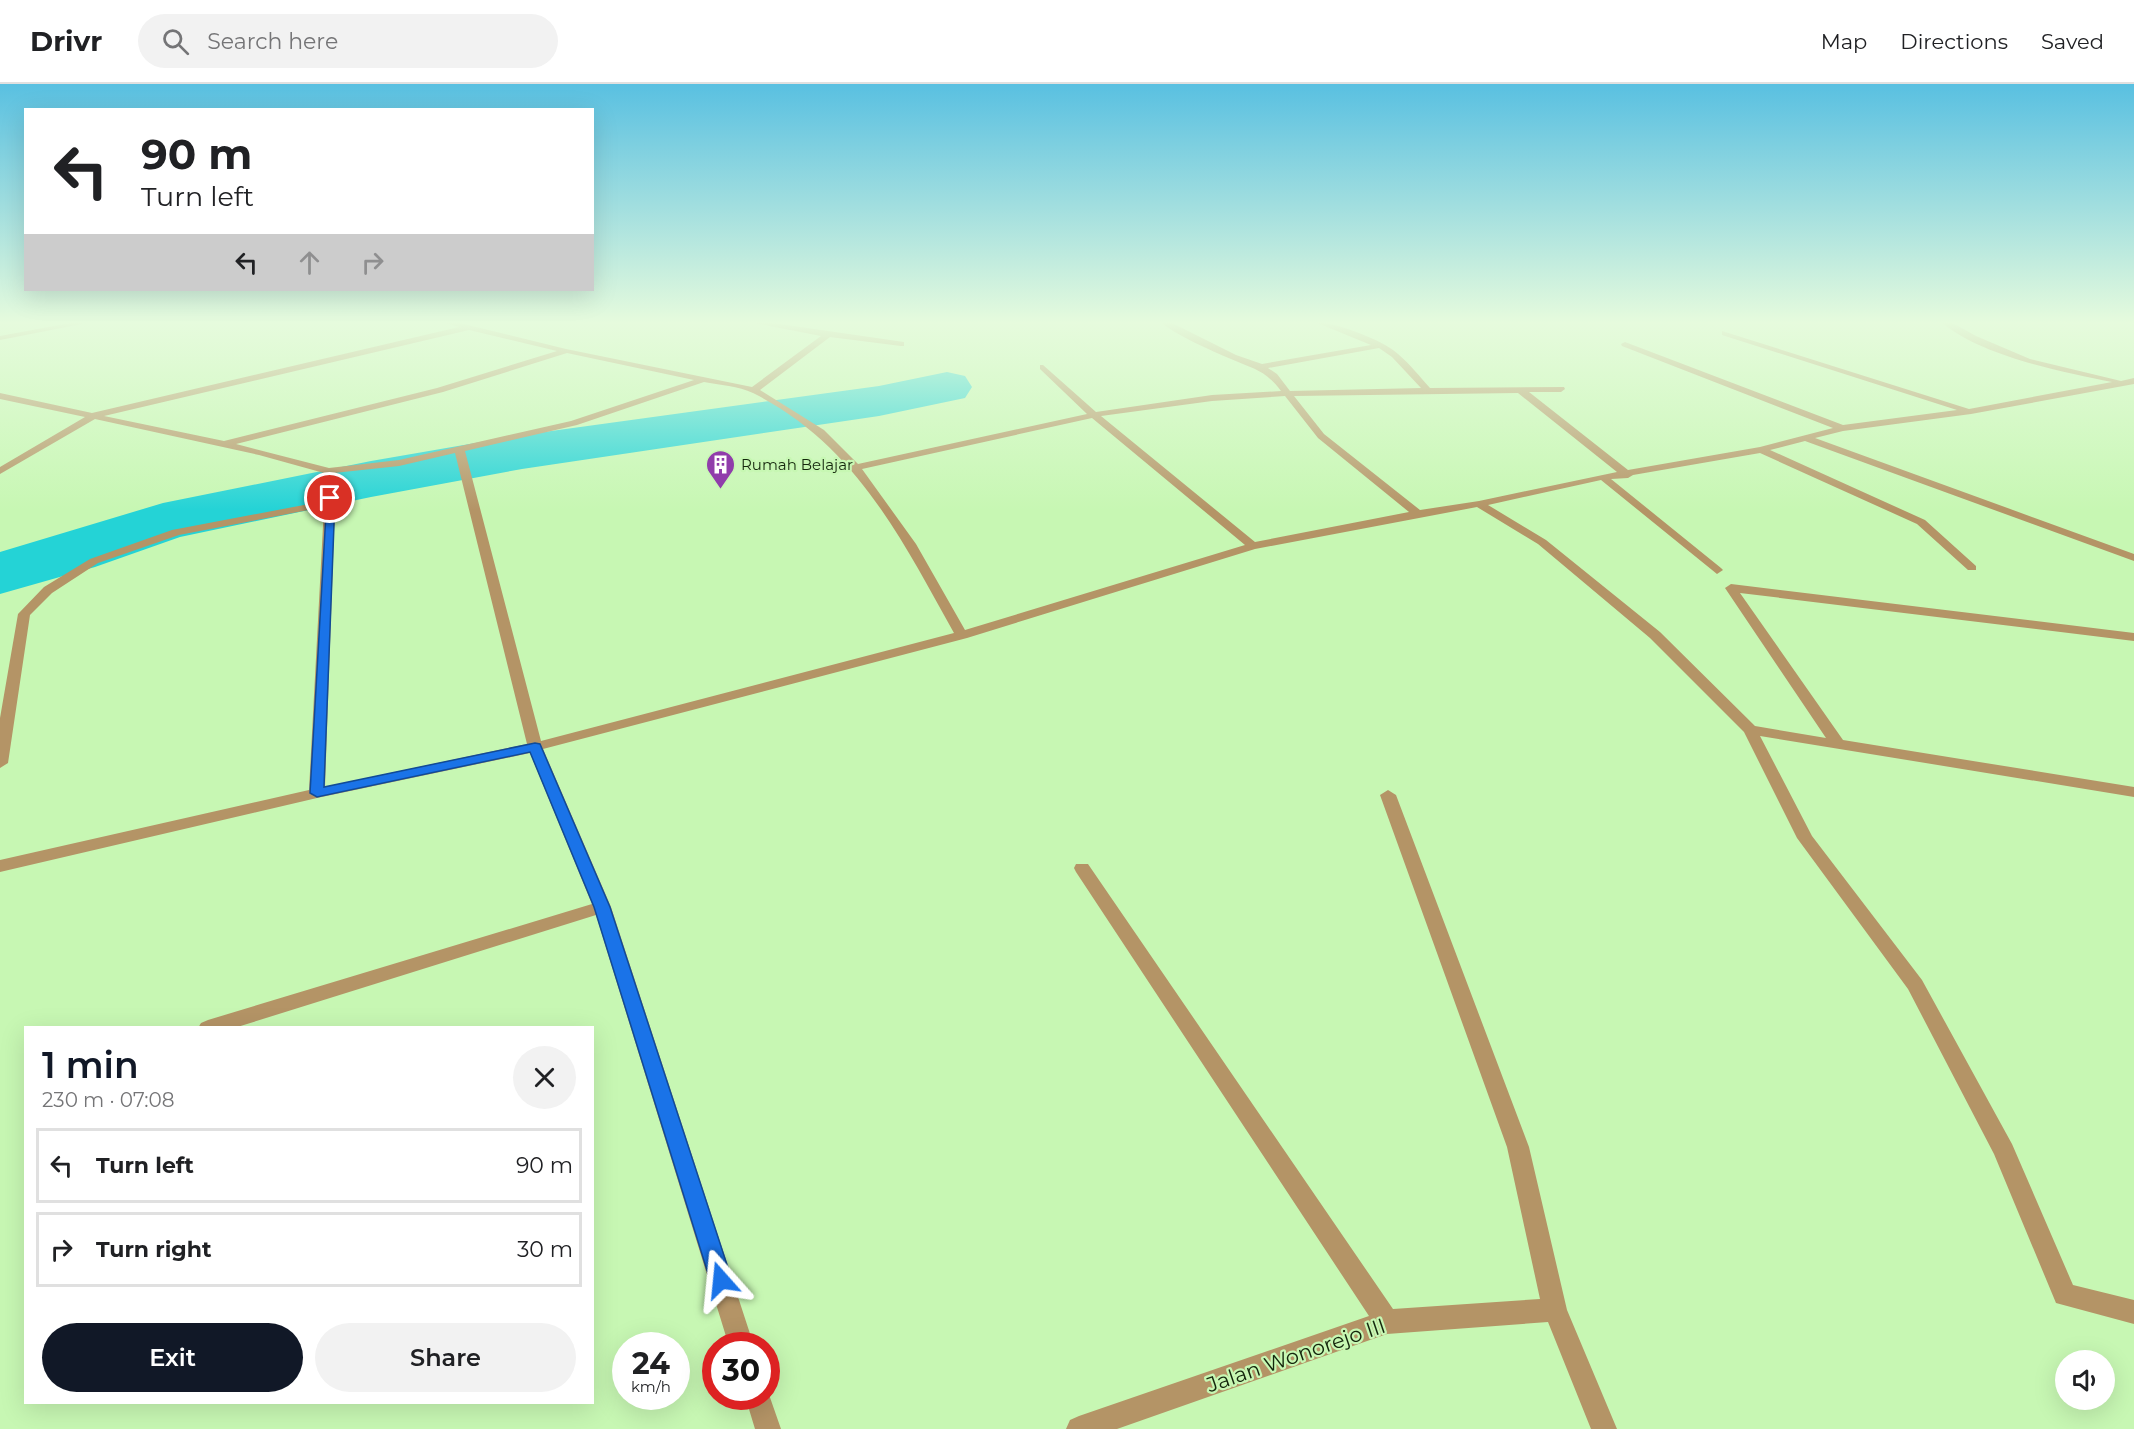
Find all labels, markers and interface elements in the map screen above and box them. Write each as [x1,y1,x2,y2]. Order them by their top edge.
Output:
search box [138,14,558,68]
text: Drivr [30,24,102,58]
icon: search [159,25,192,58]
text: Search here [207,28,338,55]
text: Map [1821,29,1867,54]
text: Directions [1900,29,2008,54]
text: Saved [2041,29,2104,54]
text: 90 m [141,128,252,180]
icon: left [42,132,120,210]
text: Turn left [141,180,254,213]
icon: left [230,246,263,279]
icon: ahead [293,246,326,279]
icon: right [356,246,389,279]
building icon: Rumah Belajar [704,448,736,490]
place label: Rumah Belajar [741,455,853,474]
pin [304,472,355,523]
icon: arrive [313,481,346,514]
text: 1 min [42,1043,139,1087]
button: close [513,1046,576,1109]
text: 230 m · 07:08 [42,1088,175,1112]
icon: left [45,1149,78,1182]
text: Turn left [96,1152,194,1179]
text: 90 m [516,1152,573,1179]
icon: right [45,1233,78,1266]
text: Turn right [96,1236,211,1263]
text: 30 m [517,1236,573,1263]
position arrow [689,1248,753,1312]
street label: Jalan Wonorejo III [1202,1313,1389,1398]
button: Exit [42,1323,303,1392]
button: Share [315,1323,576,1392]
speed limit sign: 30 [702,1332,780,1410]
text: 24 [632,1345,670,1382]
map controls [2055,1350,2115,1410]
button: sound [2055,1350,2115,1410]
text: km/h [631,1377,671,1396]

